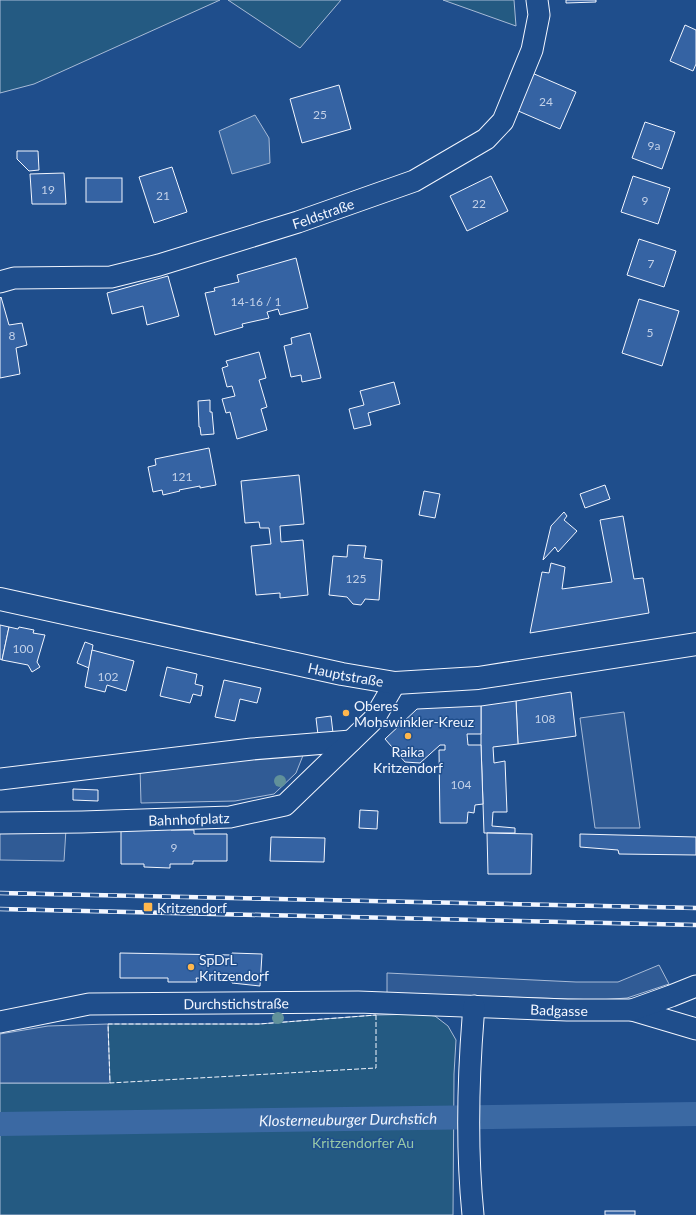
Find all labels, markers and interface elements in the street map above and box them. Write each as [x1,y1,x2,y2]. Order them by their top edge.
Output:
house number: 24 [539,94,553,109]
house number: 25 [313,107,327,122]
house number: 9a [648,138,660,153]
house number: 19 [41,182,55,197]
house number: 21 [156,188,170,203]
house number: 9 [642,193,649,208]
street label: Feldstraße [290,194,356,232]
house number: 22 [472,196,486,211]
house number: 7 [648,256,655,271]
house number: 14-16 / 1 [231,294,281,309]
house number: 5 [647,325,654,340]
house number: 8 [9,328,16,343]
house number: 121 [172,469,192,484]
house number: 125 [346,571,366,586]
house number: 100 [13,641,33,656]
street label: Hauptstraße [307,658,385,689]
house number: 102 [98,669,118,684]
place label: Oberes Mohswinkler-Kreuz [354,697,474,730]
marker: Oberes Mohswinkler-Kreuz [341,708,351,718]
house number: 108 [535,711,555,726]
marker: Raika Kritzendorf [403,731,413,741]
place label: Raika Kritzendorf [373,743,443,776]
house number: 104 [451,777,471,792]
street label: Bahnhofplatz [148,809,230,828]
house number: 9 [171,840,178,855]
place label: Kritzendorf [157,899,227,916]
marker: Kritzendorf [142,901,154,913]
place label: SpDrL Kritzendorf [199,951,269,984]
marker: SpDrL Kritzendorf [186,962,196,972]
street label: Durchstichstraße [183,994,289,1012]
street label: Badgasse [530,1000,588,1019]
water label: Klosterneuburger Durchstich [259,1109,437,1129]
park label: Kritzendorfer Au [312,1134,414,1151]

